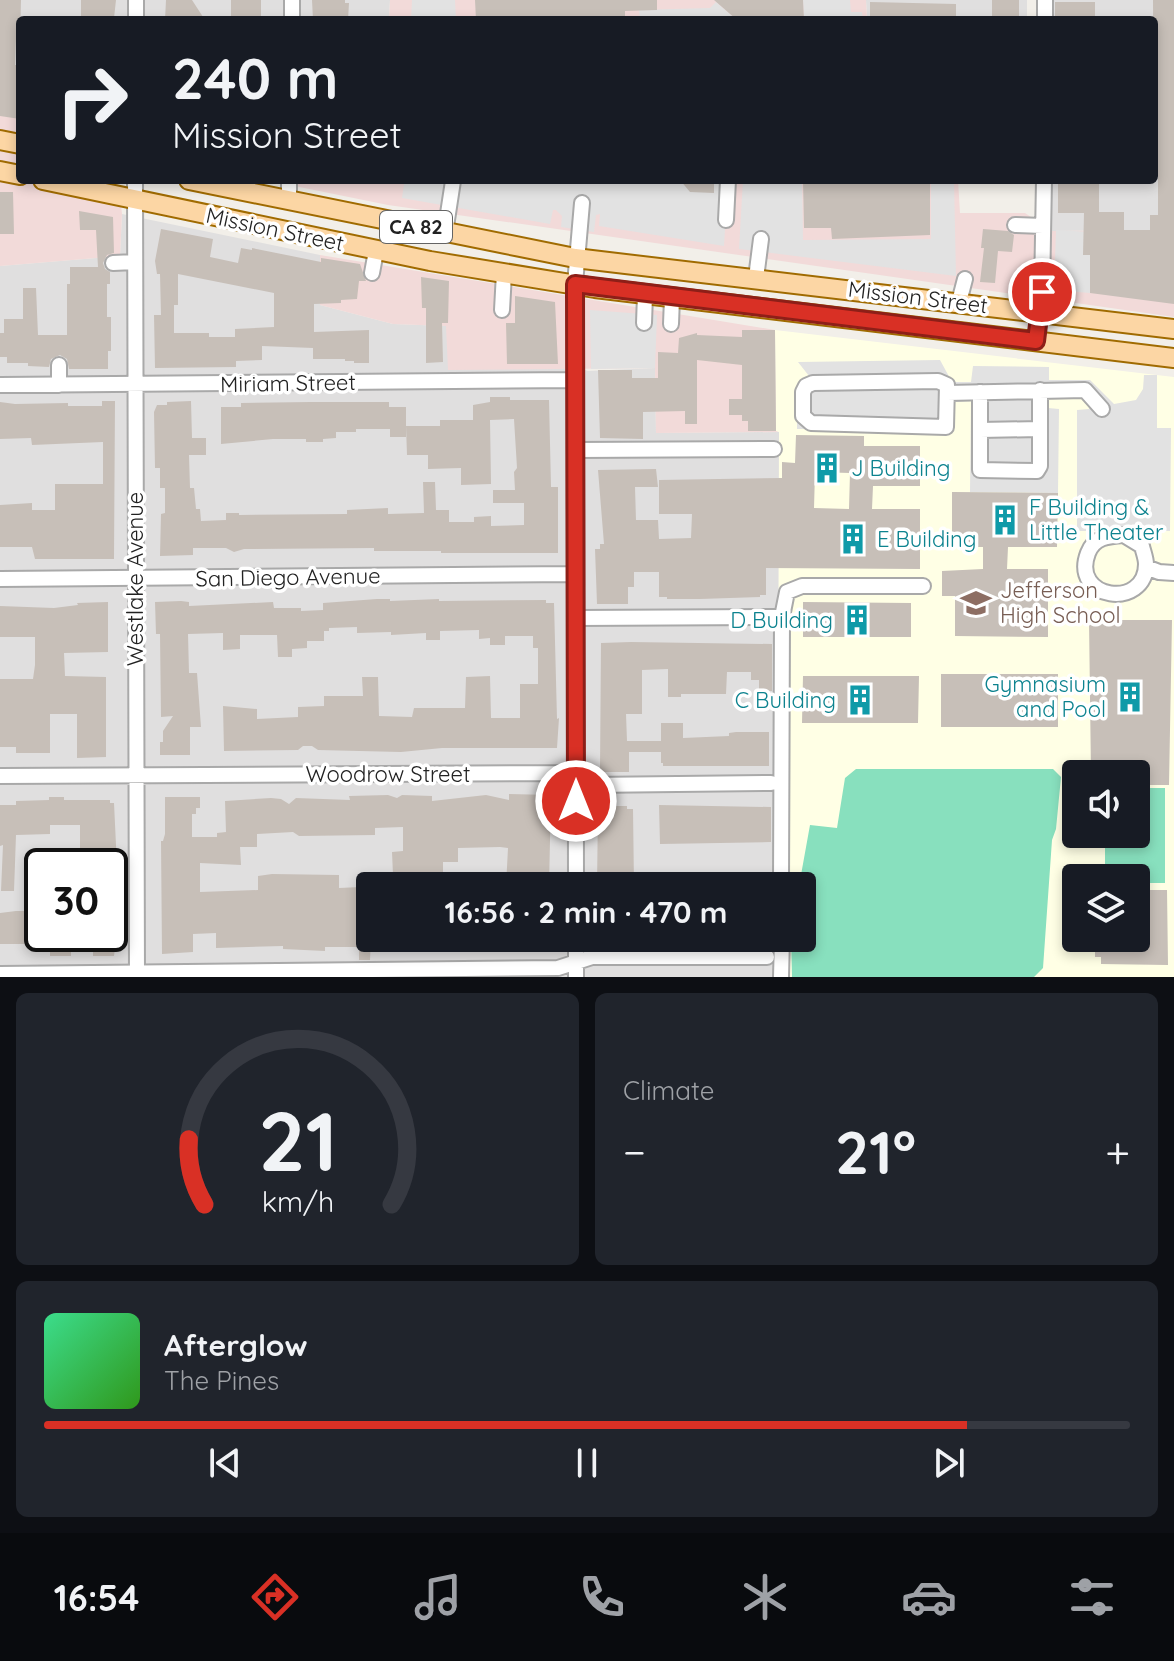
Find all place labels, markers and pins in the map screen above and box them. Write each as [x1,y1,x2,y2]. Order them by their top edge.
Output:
pin [1008,258,1076,326]
building icon: J Building [810,451,844,485]
place label: J Building [851,454,950,482]
place label: F Building & Little Theater [1029,493,1164,546]
building icon: F Building & Little Theater [988,503,1022,537]
building icon: E Building [836,522,870,556]
place label: E Building [877,525,976,553]
place label: Jefferson High School [1000,576,1121,629]
school or university icon: Jefferson High School [959,586,993,620]
building icon: D Building [840,603,874,637]
place label: D Building [730,606,833,634]
place label: Gymnasium and Pool [984,670,1106,723]
building icon: Gymnasium and Pool [1113,680,1147,714]
building icon: C Building [843,683,877,717]
place label: C Building [735,686,836,714]

